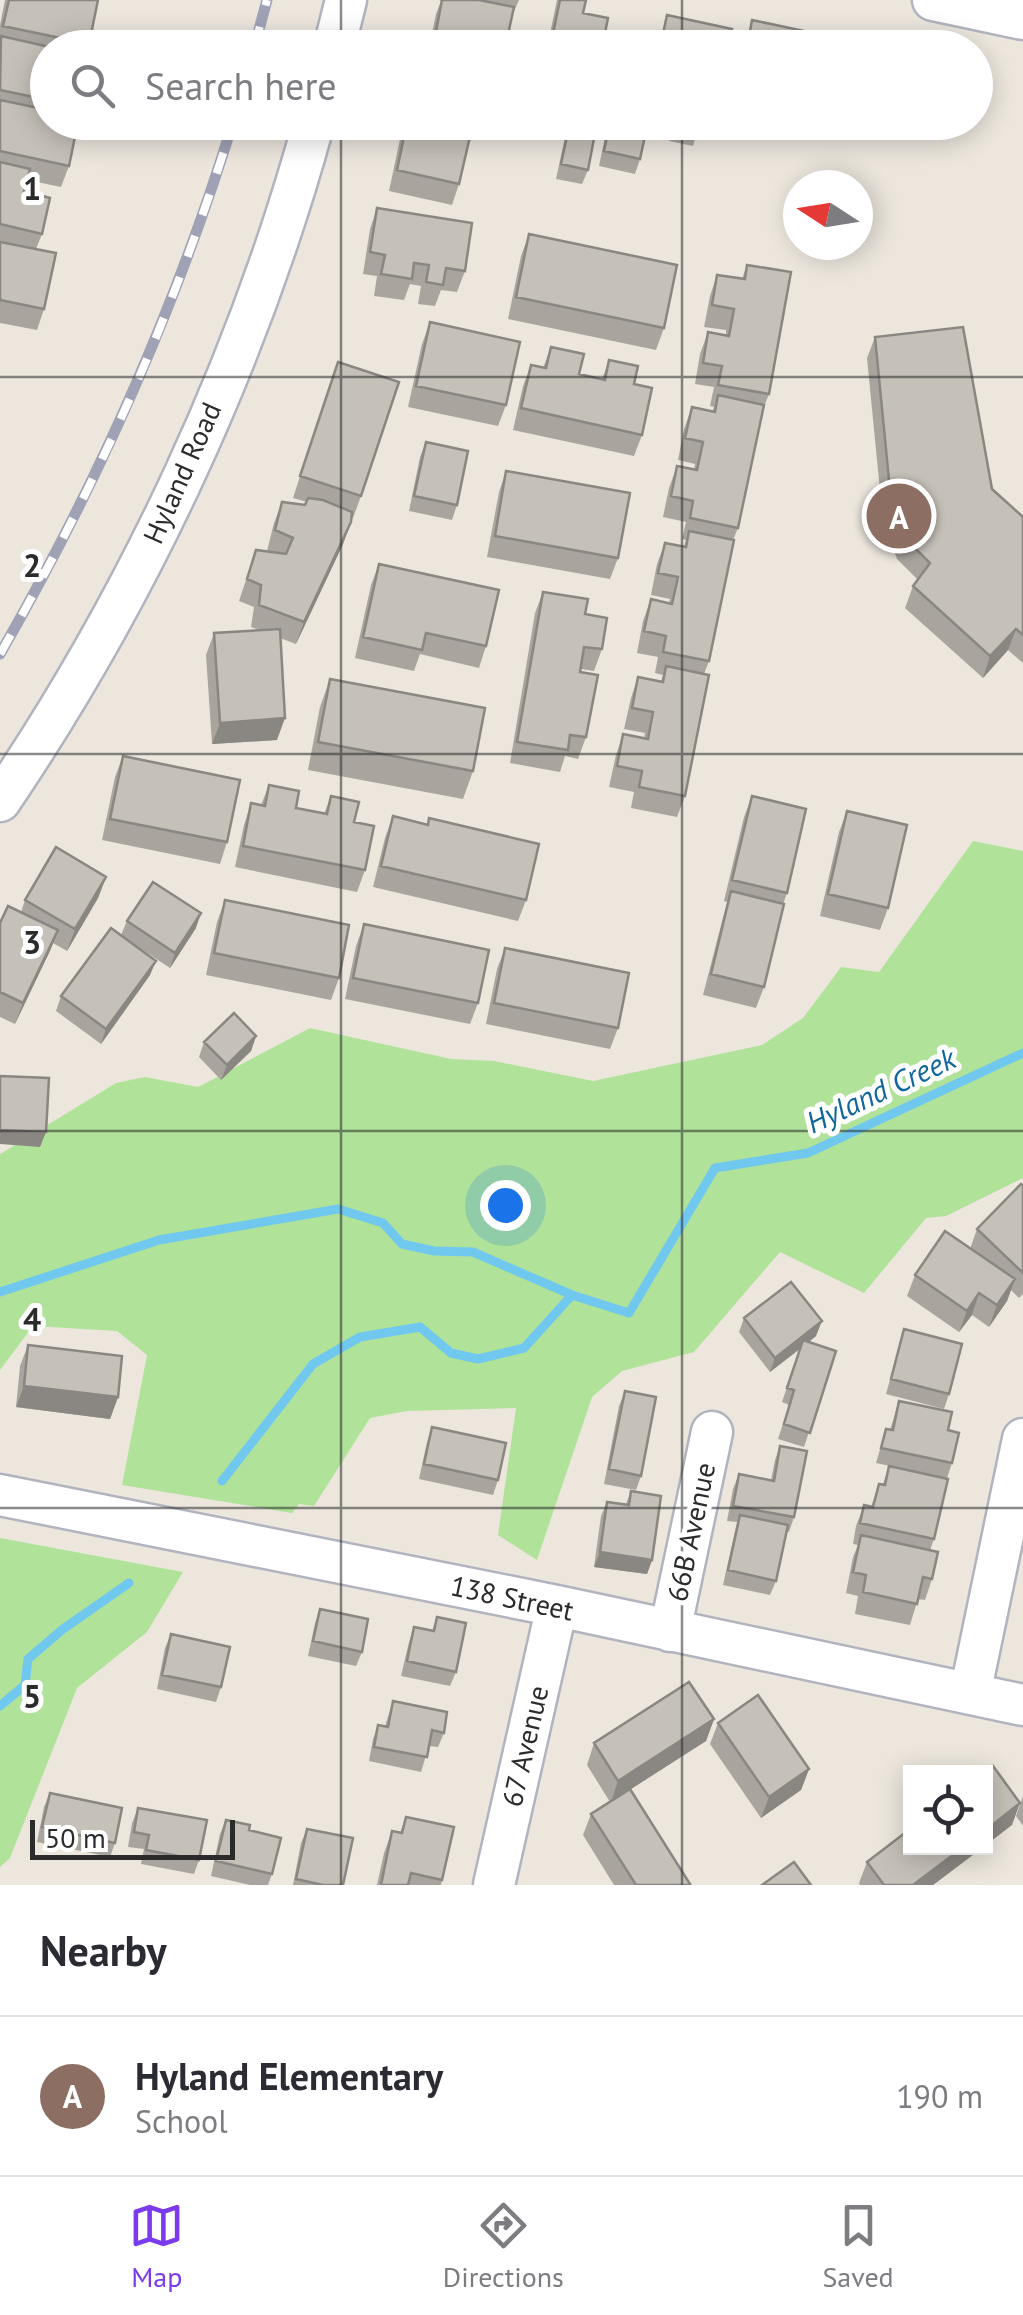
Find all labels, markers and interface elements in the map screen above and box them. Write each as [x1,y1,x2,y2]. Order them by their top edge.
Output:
search box [30,30,993,140]
icon: search [65,58,120,113]
text: Search here [145,61,337,110]
text: 1 [23,167,41,209]
north arrow [783,170,873,260]
street label: Hyland Road [134,396,229,549]
pin: A [866,478,932,554]
text: 2 [23,544,41,586]
text: 3 [23,921,41,963]
water label: Hyland Creek [799,1037,963,1141]
your location [480,1180,531,1231]
text: 4 [23,1298,41,1340]
street label: 66B Avenue [658,1459,723,1605]
street label: 138 Street [447,1566,577,1629]
text: 5 [23,1675,41,1717]
street label: 67 Avenue [493,1682,556,1810]
map controls [903,1765,993,1855]
button: locate [903,1765,993,1855]
scale bar [30,1815,235,1860]
text: 50 m [45,1819,106,1856]
text: Nearby [40,1923,167,1978]
text: Hyland Elementary [135,2051,443,2100]
text: A [63,2075,82,2117]
text: 190 m [896,2075,983,2117]
text: School [135,2100,228,2142]
tab: Map [129,2198,184,2295]
tab: Directions [443,2198,564,2295]
tab: Saved [822,2198,894,2295]

